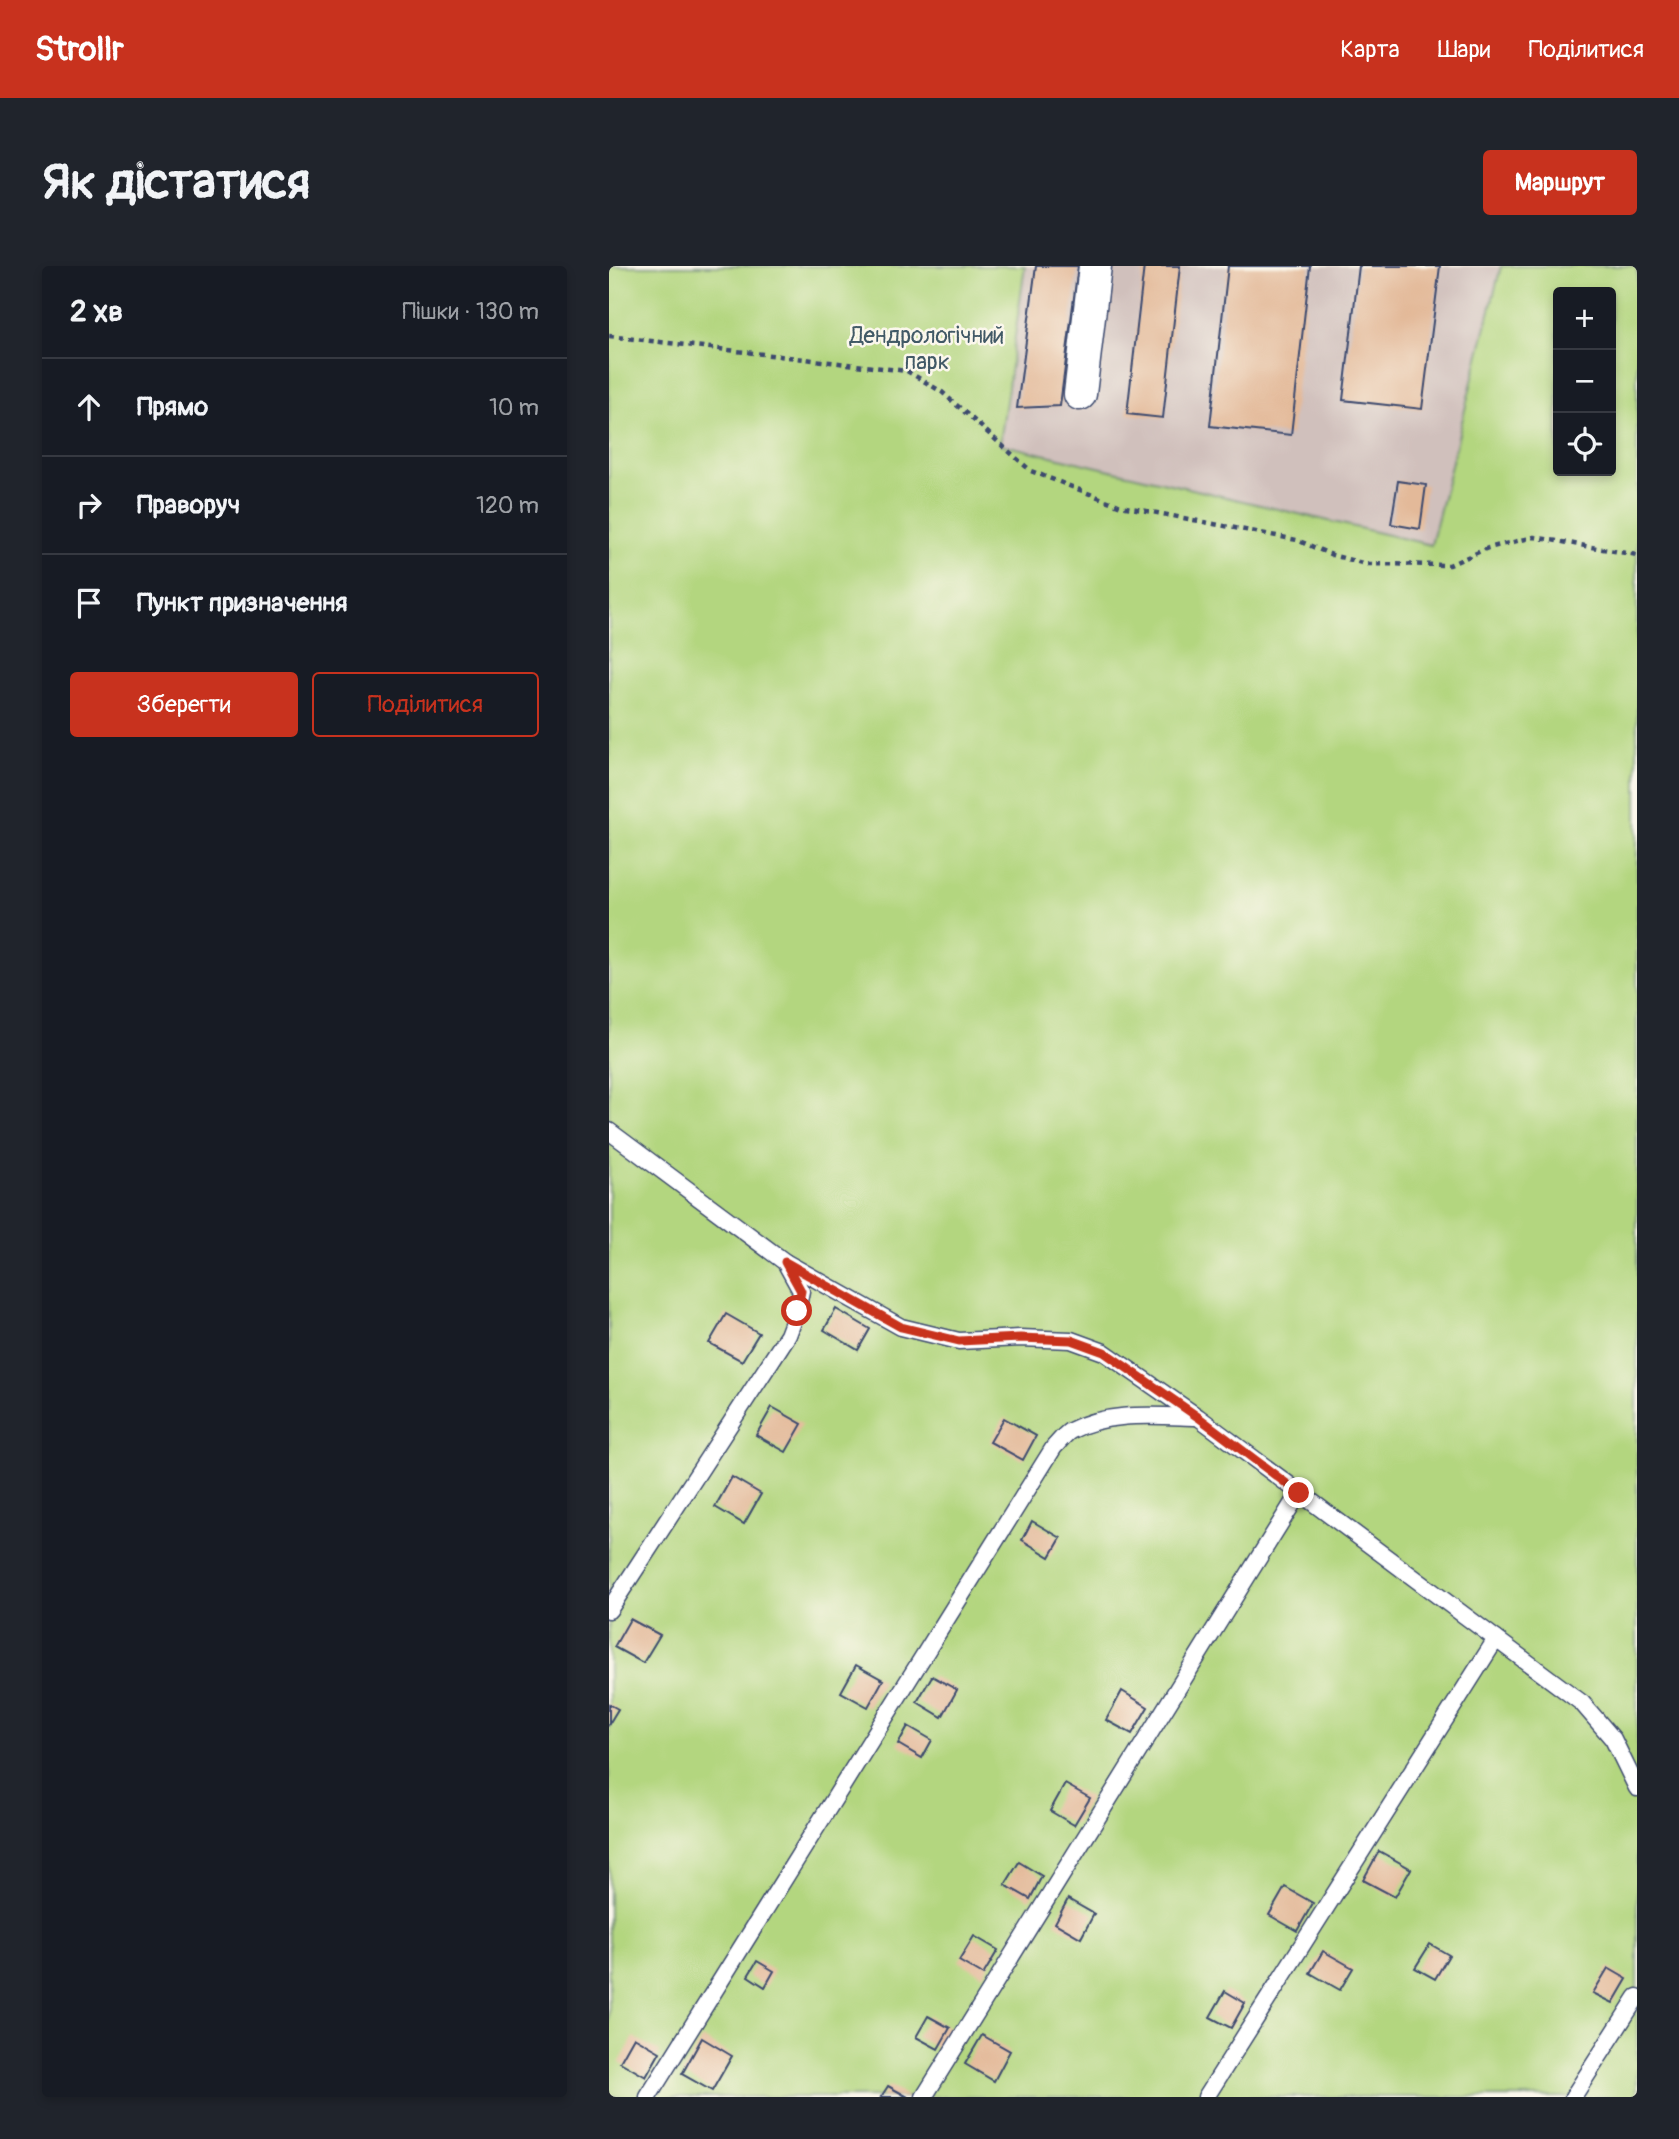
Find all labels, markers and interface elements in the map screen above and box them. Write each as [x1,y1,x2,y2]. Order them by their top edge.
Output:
text: Strollr [35,29,124,70]
text: Карта [1340,35,1400,64]
text: Шари [1438,35,1491,64]
text: Поділитися [1529,35,1644,64]
button: Маршрут [1483,150,1637,215]
text: Як дістатися [42,152,310,213]
map controls [1553,287,1616,476]
button: + [1553,287,1616,350]
text: 2 хв [70,293,123,330]
text: Пішки · 130 m [402,297,539,326]
park label: Дендрологічний парк [849,321,1004,376]
button: − [1553,350,1616,413]
icon: ahead [70,388,108,426]
text: Прямо [137,391,208,423]
text: 10 m [489,393,539,422]
button: locate [1553,413,1616,476]
icon: right [70,486,108,524]
text: Праворуч [137,489,240,521]
text: 120 m [476,491,539,520]
icon: arrive [70,584,108,622]
text: Пункт призначення [137,587,348,619]
button: Зберегти [70,672,298,737]
button: Поділитися [312,672,539,737]
route start [781,1295,812,1326]
route end [1283,1477,1314,1508]

